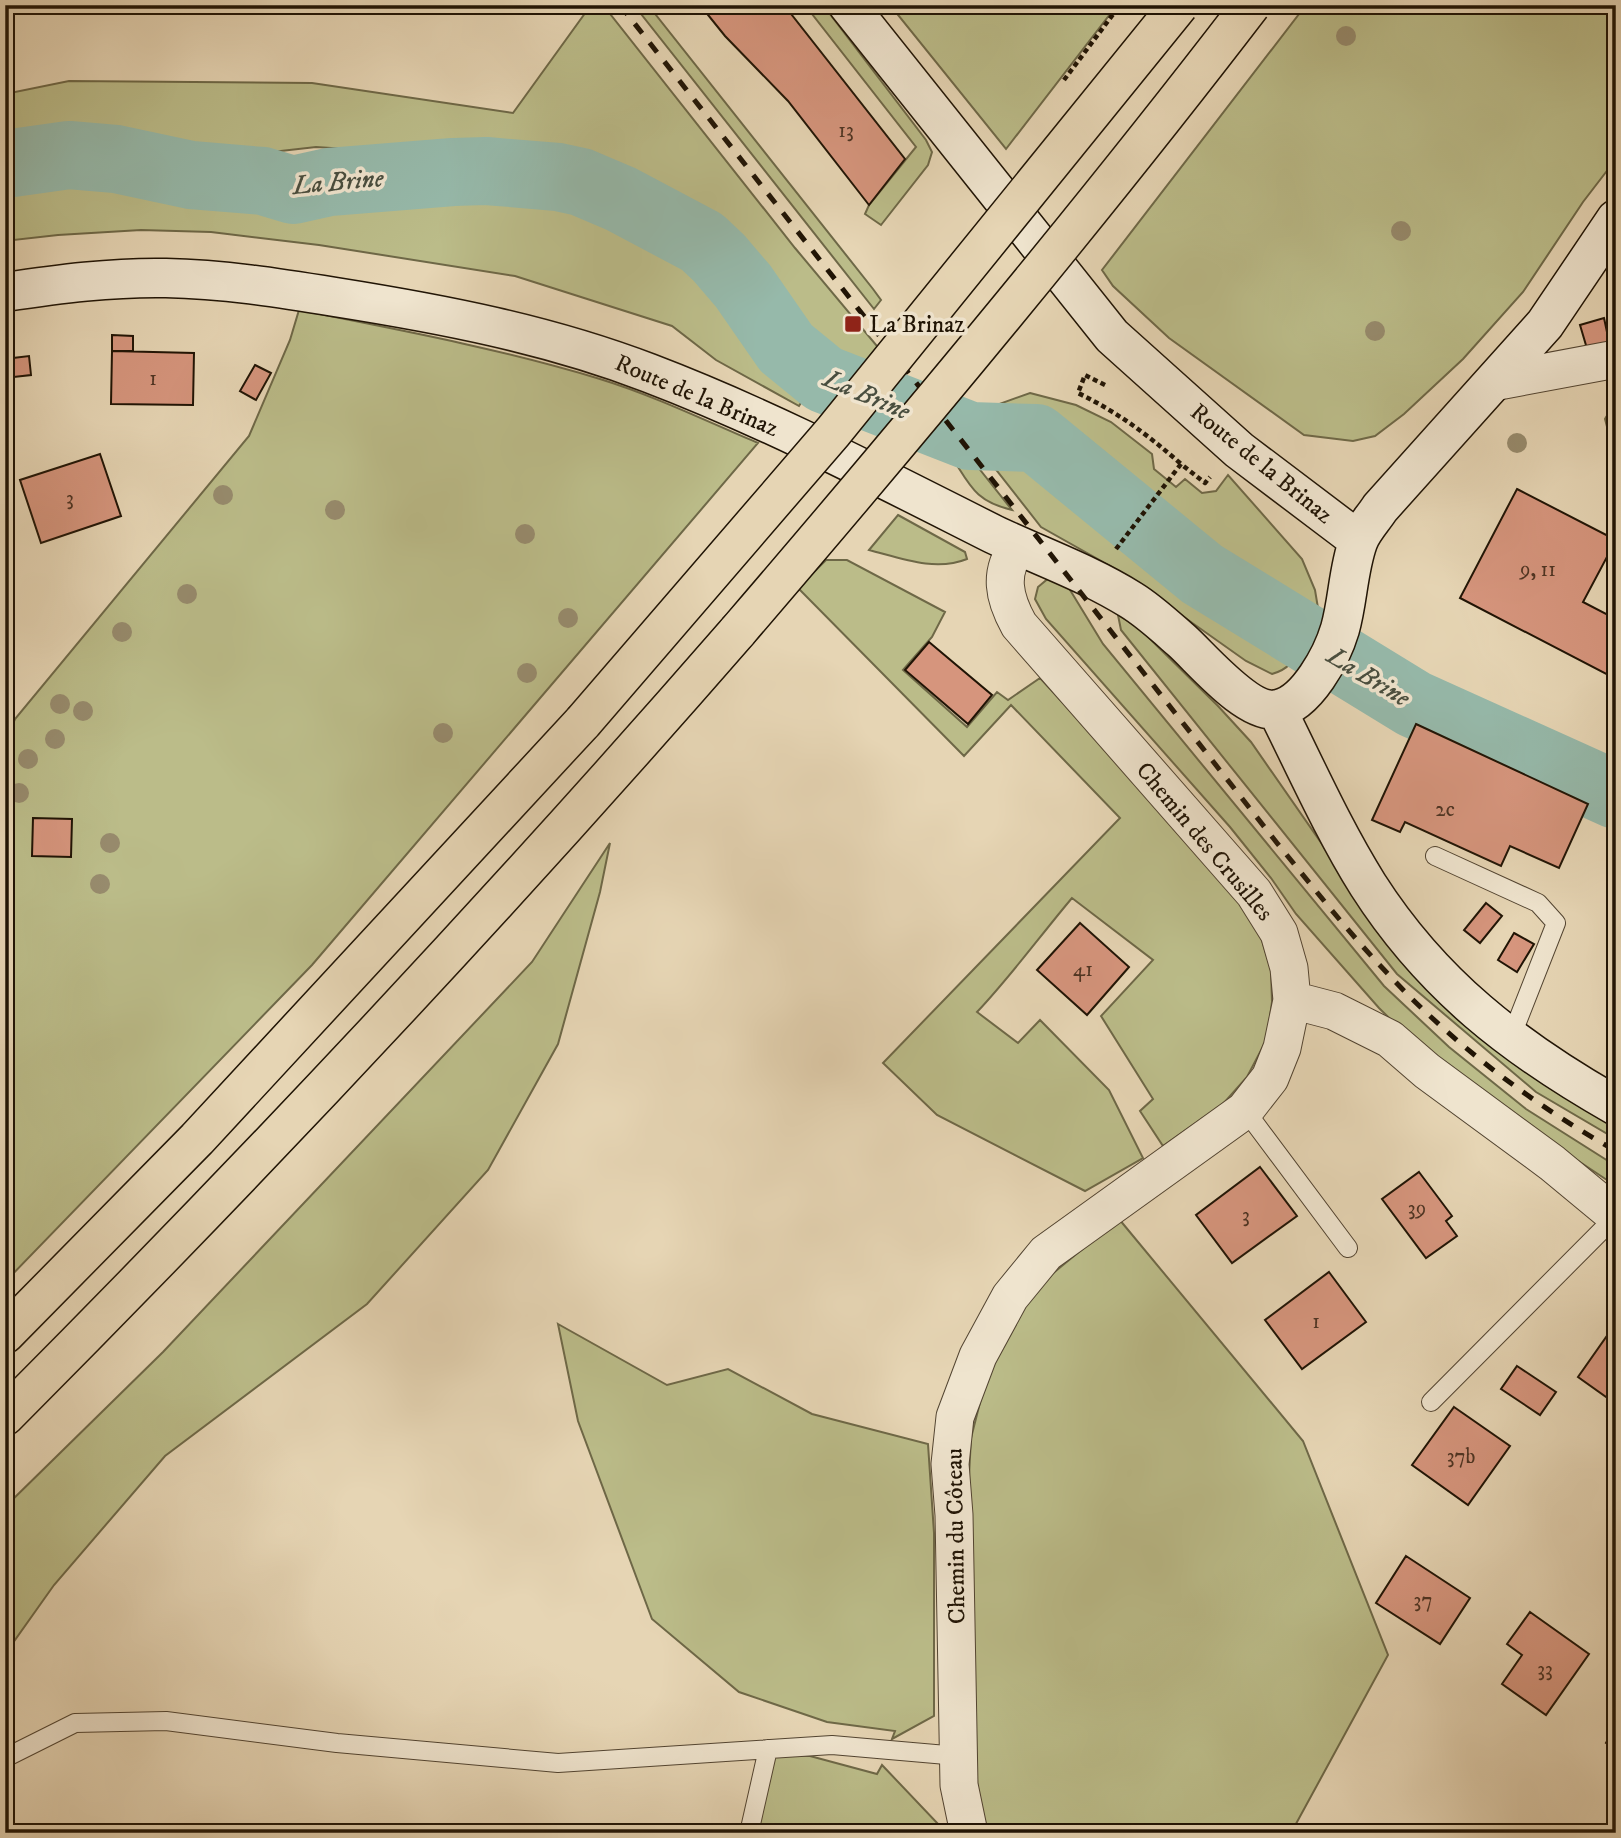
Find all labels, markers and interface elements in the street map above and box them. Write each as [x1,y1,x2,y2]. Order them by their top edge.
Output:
house number: 13 [838,118,854,144]
water label: La Brine [289,162,386,203]
place label: La Brinaz [869,310,966,340]
marker: La Brinaz [843,314,863,334]
street label: Route de la Brinaz [610,348,783,444]
water label: La Brine [816,362,916,429]
house number: 1 [149,366,157,392]
street label: Route de la Brinaz [1184,397,1339,531]
house number: 3 [66,486,74,512]
house number: 9, 11 [1519,557,1556,583]
water label: La Brine [1319,639,1417,715]
street label: Chemin des Crusilles [1129,756,1279,927]
house number: 2c [1435,797,1455,823]
house number: 41 [1073,957,1093,983]
house number: 39 [1408,1196,1426,1222]
house number: 3 [1242,1203,1250,1229]
house number: 1 [1312,1309,1320,1335]
house number: 37b [1447,1444,1476,1470]
street label: Chemin du Côteau [939,1448,973,1624]
house number: 37 [1414,1588,1432,1614]
house number: 33 [1537,1657,1553,1683]

